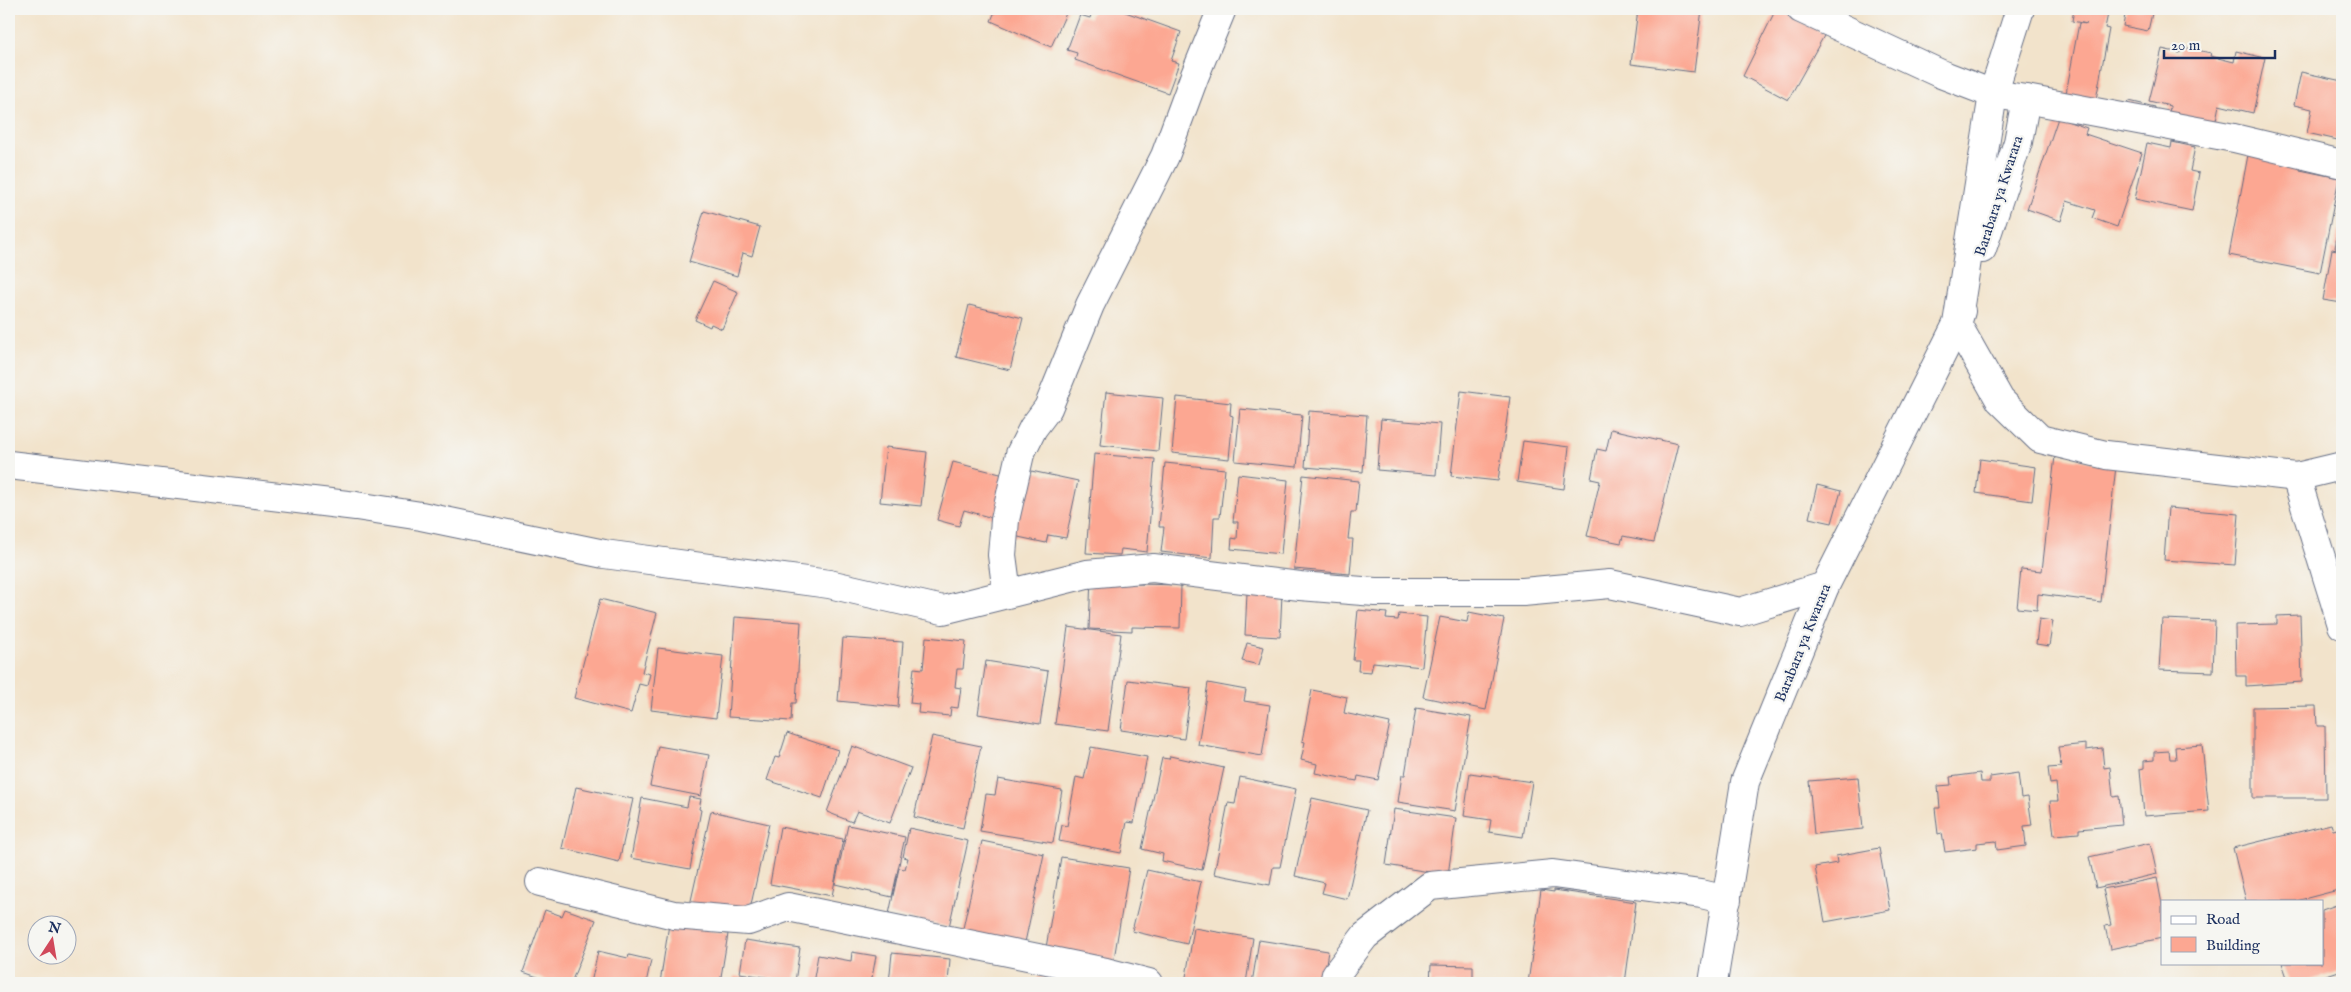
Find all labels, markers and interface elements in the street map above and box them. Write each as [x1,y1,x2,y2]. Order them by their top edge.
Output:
scale bar [2164,28,2275,60]
text: 20 m [2171,36,2201,55]
street label: Barabara ya Kwarara [1971,133,2028,259]
street label: Barabara ya Kwarara [1771,581,1836,705]
legend [2161,900,2324,964]
text: Road [2206,910,2241,929]
north arrow [28,914,78,964]
text: N [46,918,62,938]
text: Building [2206,936,2261,955]

